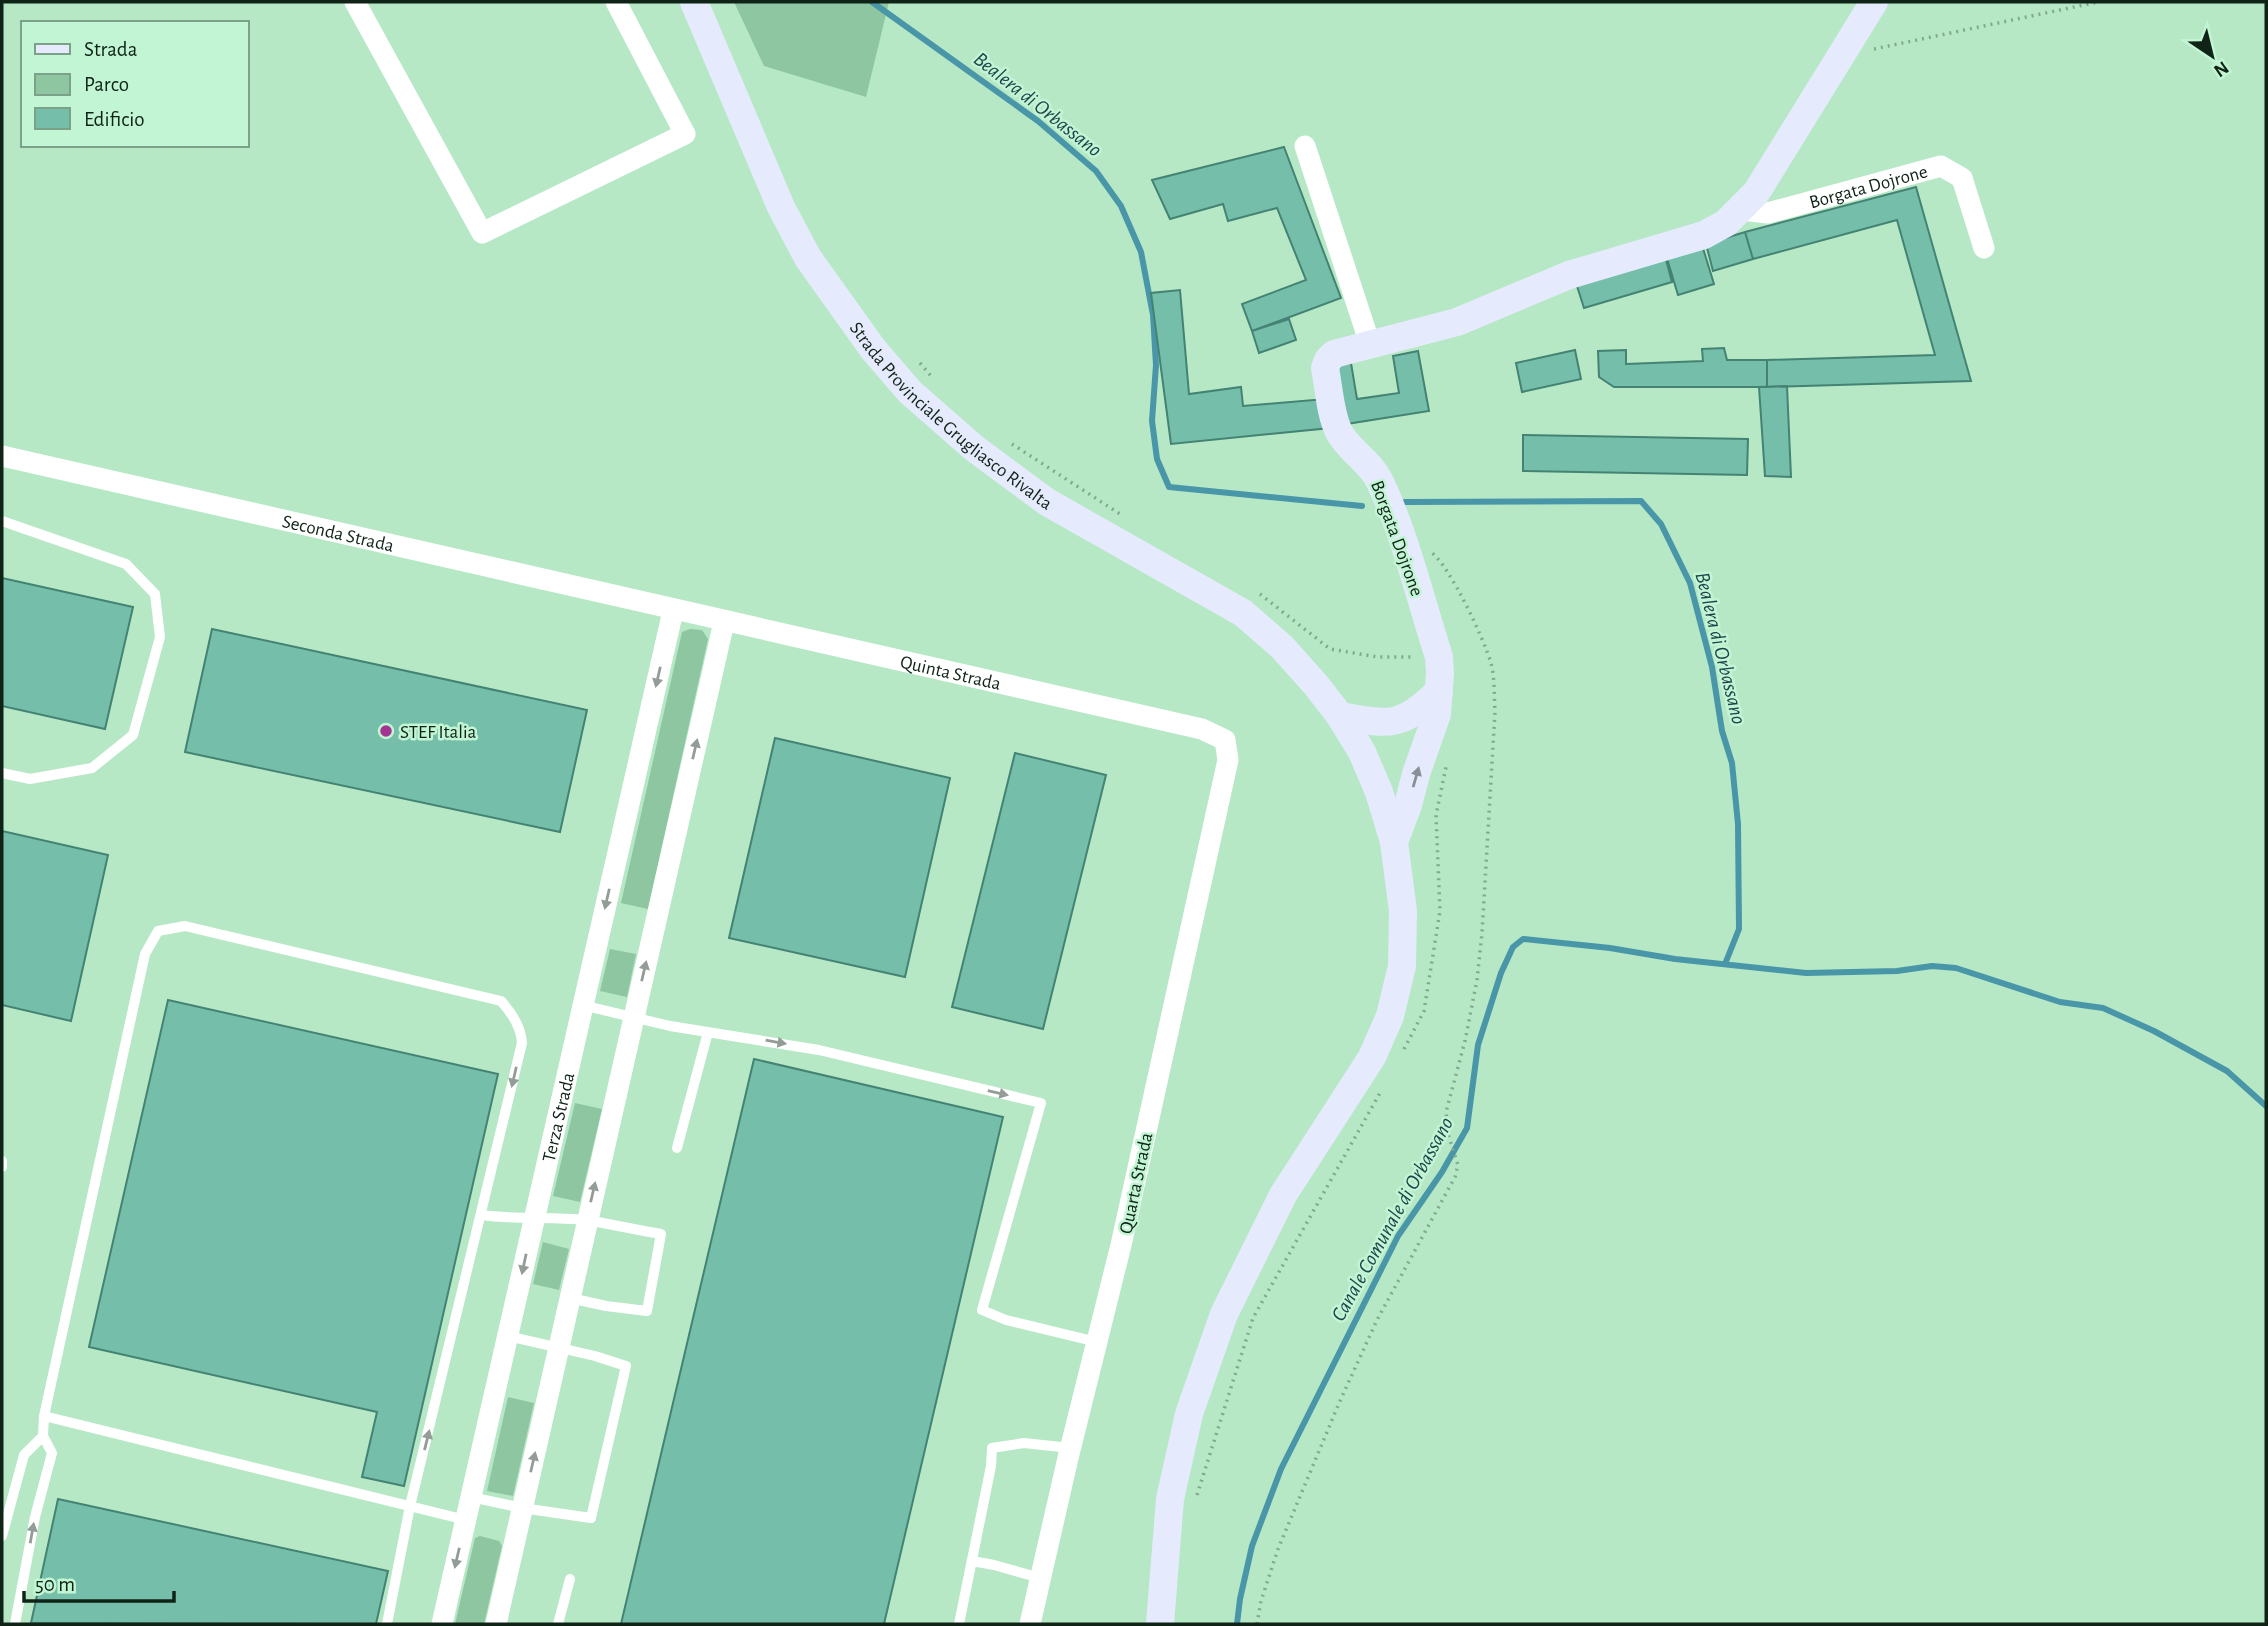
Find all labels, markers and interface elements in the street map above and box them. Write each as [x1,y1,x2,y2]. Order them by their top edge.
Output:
legend [21,21,248,147]
north arrow [2177,21,2247,91]
text: Strada [84,39,138,60]
water label: Bealera di Orbassano [970,48,1106,161]
text: N [2210,57,2232,80]
text: Parco [84,74,129,95]
text: Edificio [84,109,145,130]
street label: Borgata Dojrone [1807,162,1930,212]
street label: Strada Provinciale Grugliasco Rivalta [846,319,1055,514]
street label: Borgata Dojrone [1367,478,1426,599]
street label: Seconda Strada [280,512,396,556]
water label: Bealera di Orbassano [1691,570,1750,726]
street label: Quinta Strada [898,653,1003,694]
one-way arrow [652,666,663,688]
marker: STEF Italia [378,723,394,739]
place label: STEF Italia [400,723,477,742]
one-way arrow [689,738,700,760]
one-way arrow [1411,766,1421,787]
one-way arrow [601,888,612,910]
one-way arrow [639,960,650,982]
one-way arrow [765,1037,787,1048]
one-way arrow [508,1066,519,1088]
street label: Terza Strada [540,1071,579,1164]
one-way arrow [987,1088,1009,1099]
water label: Canale Comunale di Orbassano [1328,1114,1457,1325]
street label: Quarta Strada [1116,1131,1157,1236]
one-way arrow [588,1181,599,1203]
one-way arrow [519,1253,530,1275]
one-way arrow [421,1429,432,1451]
one-way arrow [527,1451,538,1473]
one-way arrow [27,1522,38,1544]
one-way arrow [451,1547,462,1569]
scale bar [24,1560,175,1604]
text: 50 m [35,1574,75,1595]

